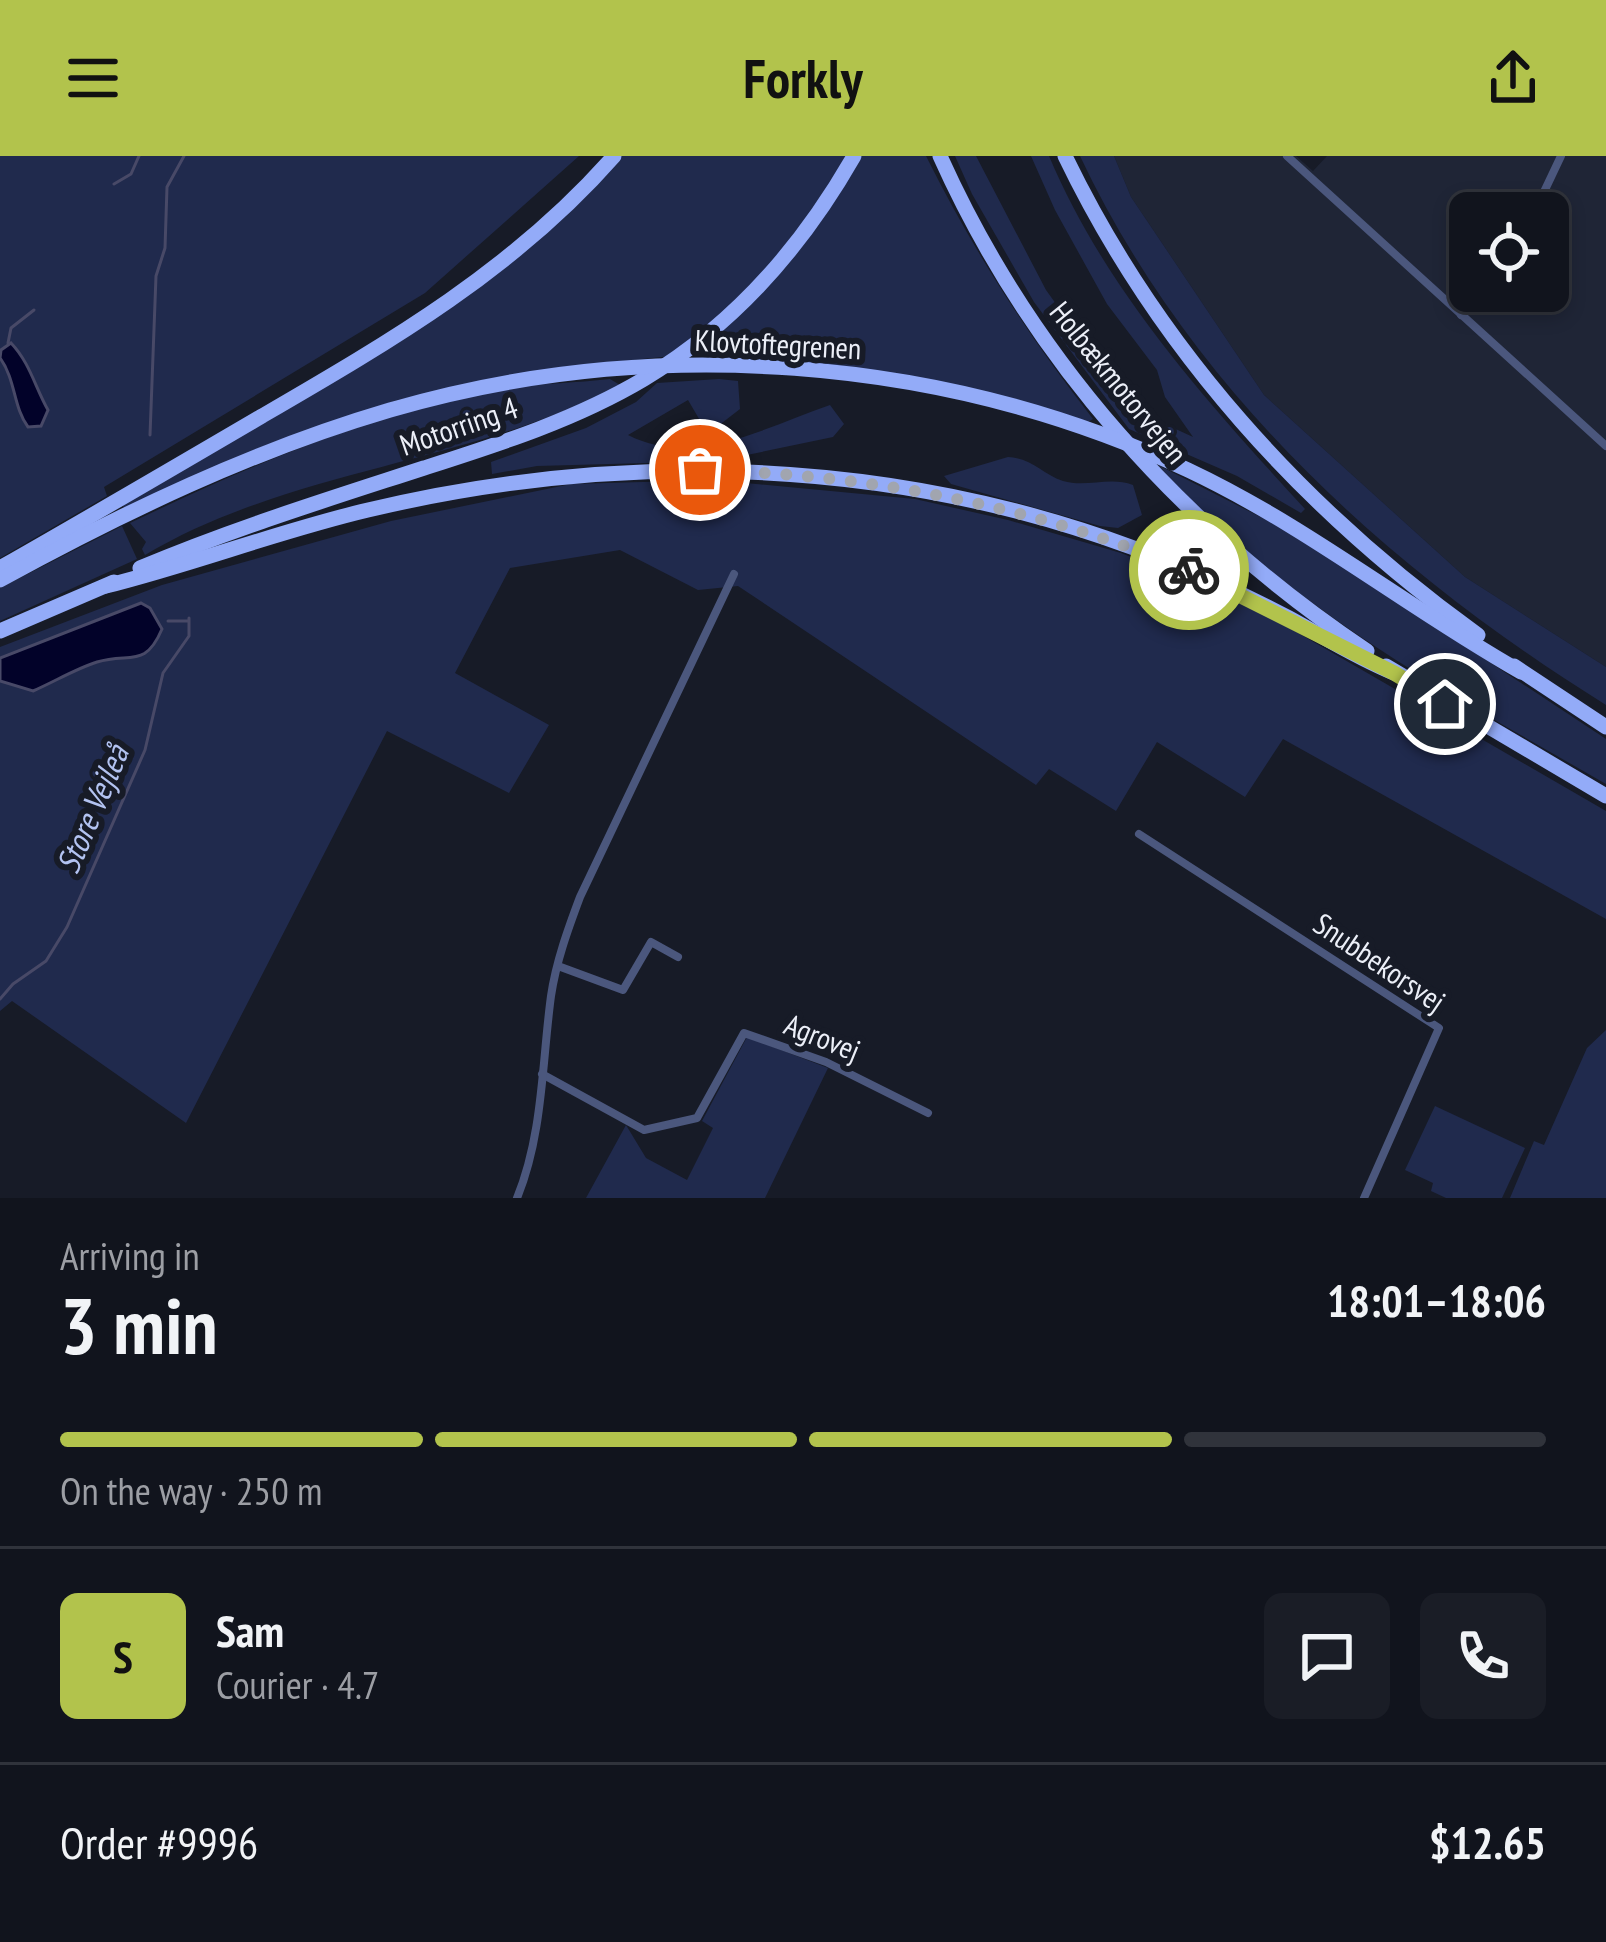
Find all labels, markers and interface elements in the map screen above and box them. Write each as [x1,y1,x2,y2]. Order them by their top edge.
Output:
text: Forkly [743,43,863,113]
icon: menu [60,45,126,111]
icon: share [1480,45,1546,111]
map controls [1449,192,1569,312]
button: locate [1449,192,1569,312]
street label: Holbækmotorvejen [1042,293,1197,471]
street label: Klovtoftegrenen [694,320,862,367]
street label: Motorring 4 [394,387,523,464]
pin [649,419,751,521]
icon: bag [667,437,733,503]
courier [1129,510,1249,630]
icon: bike [1156,537,1222,603]
pin [1394,653,1496,755]
icon: home [1412,671,1478,737]
water label: Store Vejleå [45,736,139,879]
street label: Snubbekorsvej [1307,903,1453,1020]
street label: Agrovej [779,1004,866,1069]
text: Arriving in [60,1230,200,1281]
text: 18:01–18:06 [1327,1271,1546,1329]
text: 3 min [60,1275,218,1376]
text: On the way · 250 m [60,1465,322,1516]
button: chat [1264,1593,1390,1719]
button: phone [1420,1593,1546,1719]
text: Sam [216,1601,284,1659]
text: S [113,1627,133,1685]
text: Courier · 4.7 [216,1659,379,1710]
text: Order #9996 [60,1813,258,1871]
text: $12.65 [1429,1813,1546,1871]

